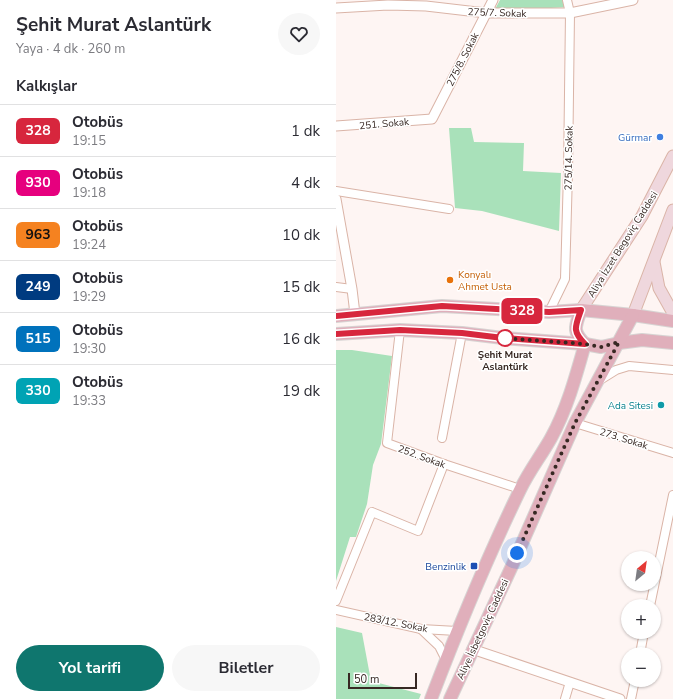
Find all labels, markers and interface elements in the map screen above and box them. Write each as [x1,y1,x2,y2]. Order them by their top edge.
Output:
street label: 275/7. Sokak [467,5,528,21]
text: Şehit Murat Aslantürk [16,12,211,38]
button: heart [278,13,320,55]
street label: 275/8. Sokak [443,29,483,89]
text: Yaya · 4 dk · 260 m [16,40,125,58]
text: Kalkışlar [16,76,77,96]
text: Otobüs [72,112,123,132]
street label: 251. Sokak [359,115,411,133]
text: 328 [25,121,51,140]
text: 1 dk [291,121,320,141]
street label: 275/14. Sokak [561,125,577,190]
place label: Gürmar [618,131,652,145]
text: 19:15 [72,132,106,150]
marker: Gürmar [655,132,665,142]
text: Otobüs [72,164,123,184]
text: 930 [25,173,51,192]
text: 4 dk [291,173,320,193]
text: 19:18 [72,184,106,202]
street label: Aliya İzzet Begoviç Caddesi [584,189,661,300]
text: Otobüs [72,216,123,236]
text: 963 [25,225,51,244]
text: 10 dk [282,225,320,245]
text: 19:24 [72,236,106,254]
text: Otobüs [72,268,123,288]
place label: Konyalı Ahmet Usta [458,268,512,294]
marker: Konyalı Ahmet Usta [445,275,455,285]
text: 249 [25,277,51,296]
text: 15 dk [282,277,320,297]
text: 19:29 [72,288,106,306]
line badge: 328 [499,298,545,324]
text: 328 [509,301,535,320]
text: Otobüs [72,320,123,340]
text: 515 [25,329,51,348]
text: 16 dk [282,329,320,349]
marker: Şehit Murat Aslantürk [496,329,514,347]
text: 19:30 [72,340,106,358]
place label: Şehit Murat Aslantürk [478,348,532,374]
text: Otobüs [72,372,123,392]
text: 330 [25,381,51,400]
text: 19 dk [282,381,320,401]
text: 19:33 [72,392,106,410]
place label: Ada Sitesi [608,399,653,413]
marker: Ada Sitesi [656,400,666,410]
street label: 273. Sokak [598,425,651,453]
street label: 252. Sokak [396,442,448,472]
your location [507,543,527,563]
north arrow [621,551,661,591]
map controls [621,551,661,687]
place label: Benzinlik [425,560,467,574]
marker: Benzinlik [469,561,479,571]
street label: Aliye İsbetgoviç Caddesi [453,577,512,682]
button: + [621,599,661,639]
street label: 283/12. Sokak [363,610,430,636]
button: Yol tarifi [16,645,164,691]
button: Biletler [172,645,320,691]
button: − [621,647,661,687]
scale bar [348,671,417,690]
text: 50 m [354,672,379,687]

